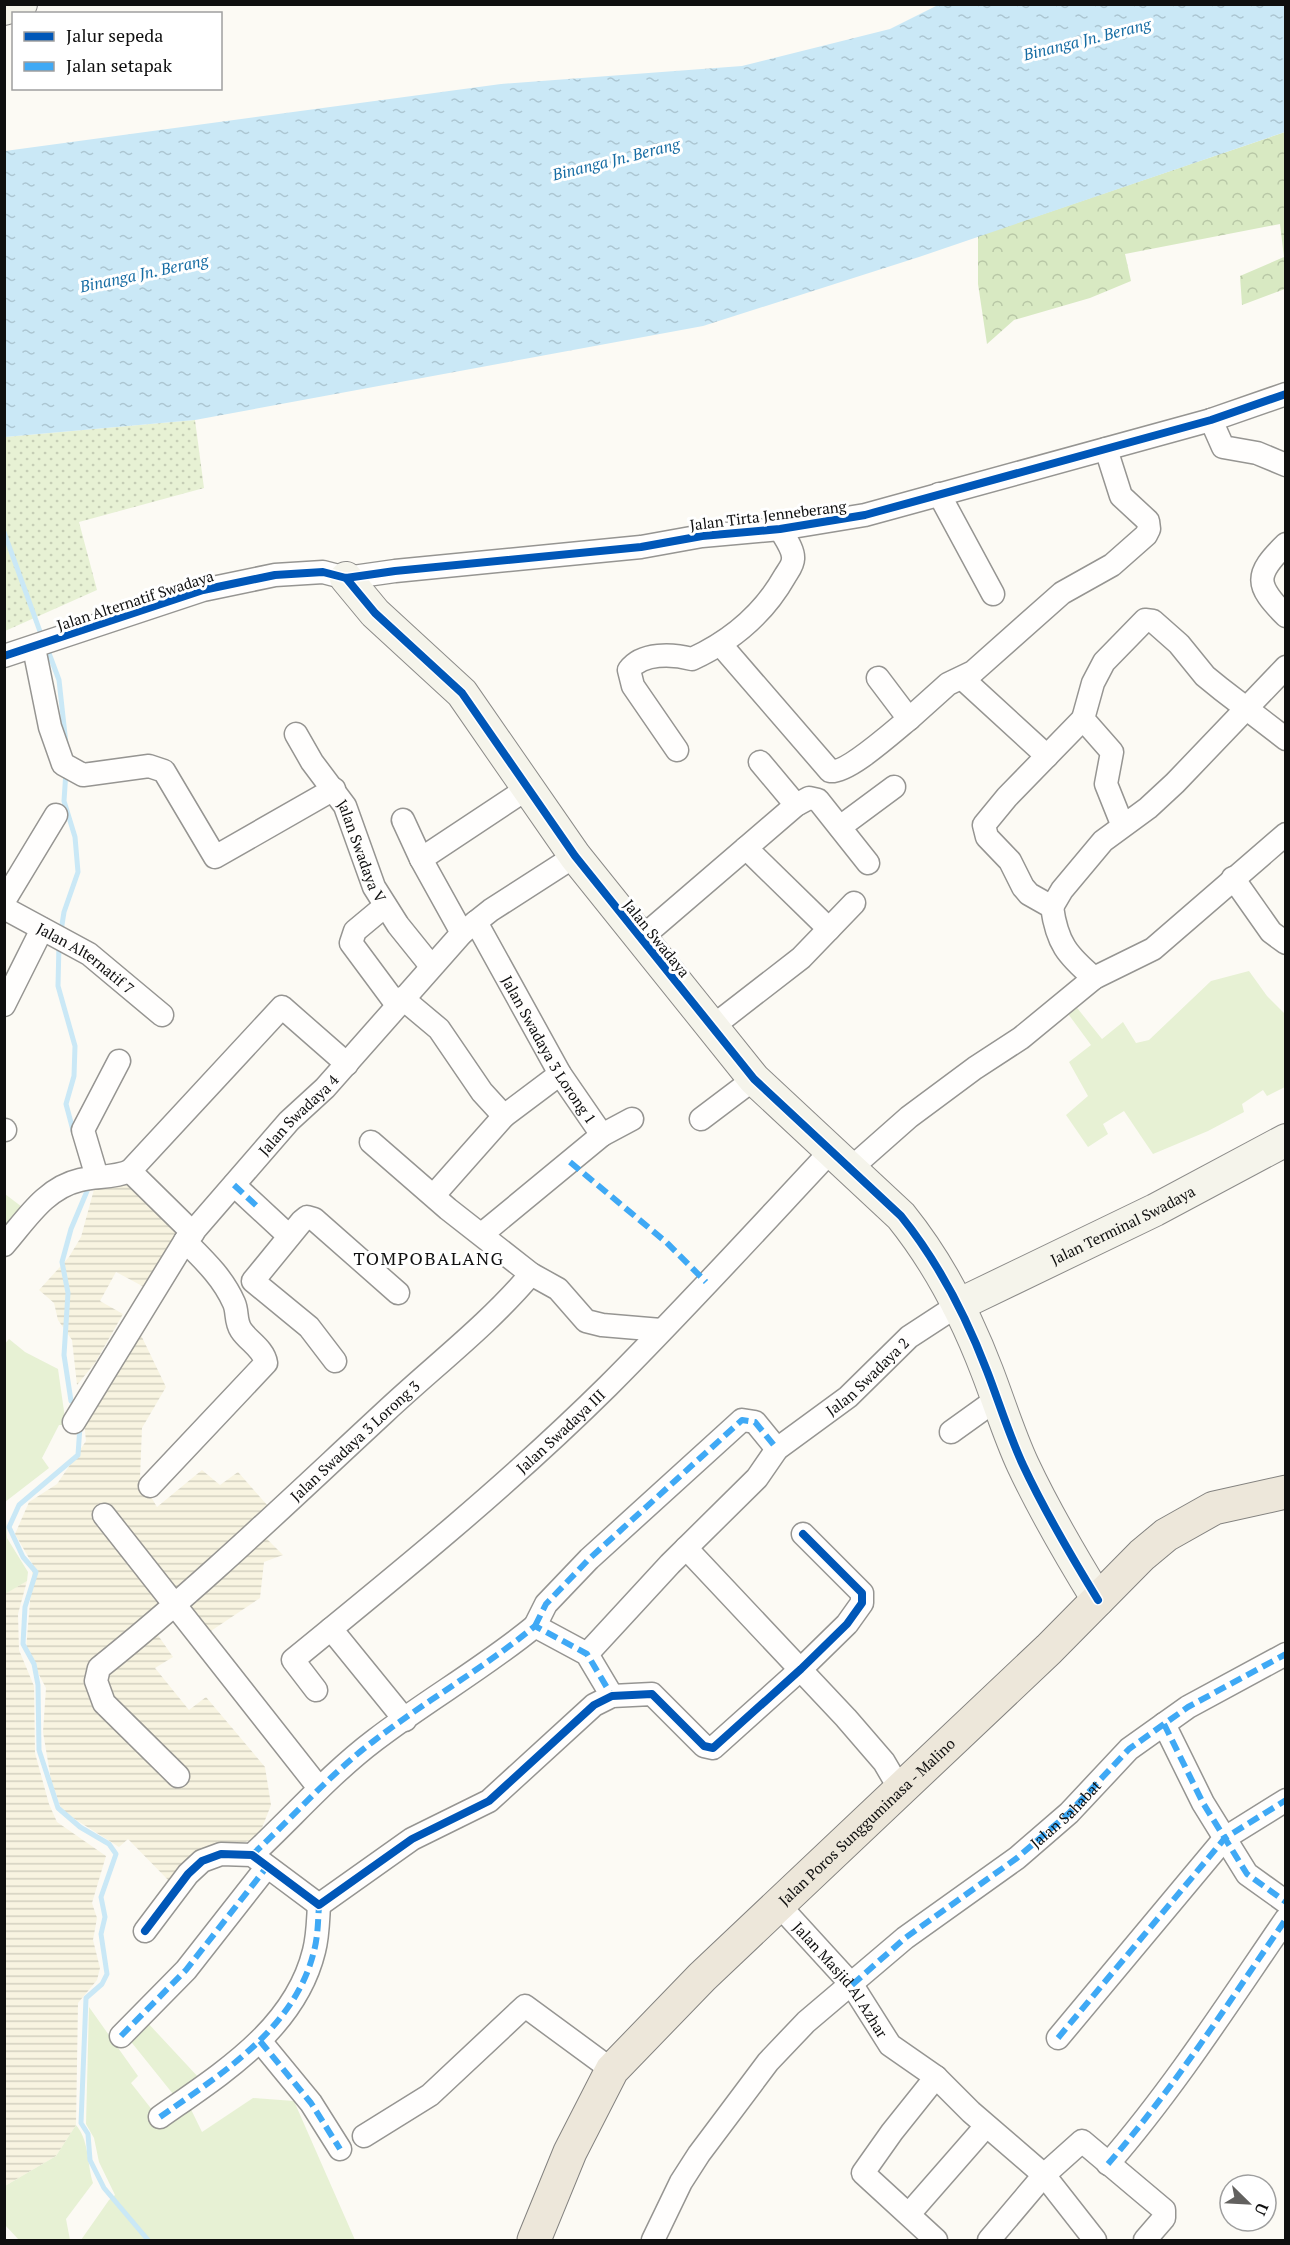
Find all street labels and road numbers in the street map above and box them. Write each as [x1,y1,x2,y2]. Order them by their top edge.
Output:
street label: Jalan Tirta Jenneberang [689,495,849,535]
street label: Jalan Alternatif Swadaya [54,565,216,635]
street label: Jalan Swadaya V [333,795,391,906]
street label: Jalan Swadaya [619,895,695,982]
street label: Jalan Alternatif 7 [33,918,139,998]
street label: Jalan Swadaya 3 Lorong 1 [497,972,601,1127]
street label: Jalan Swadaya 4 [254,1070,343,1160]
street label: Jalan Terminal Swadaya [1047,1180,1199,1269]
street label: Jalan Swadaya 2 [822,1333,913,1420]
street label: Jalan Swadaya 3 Lorong 3 [286,1376,424,1505]
street label: Jalan Swadaya III [512,1385,609,1477]
street label: Jalan Poros Sungguminasa - Malino [774,1733,959,1910]
street label: Jalan Sahabat [1026,1775,1105,1852]
street label: Jalan Masjid Al Azhar [789,1917,893,2042]

